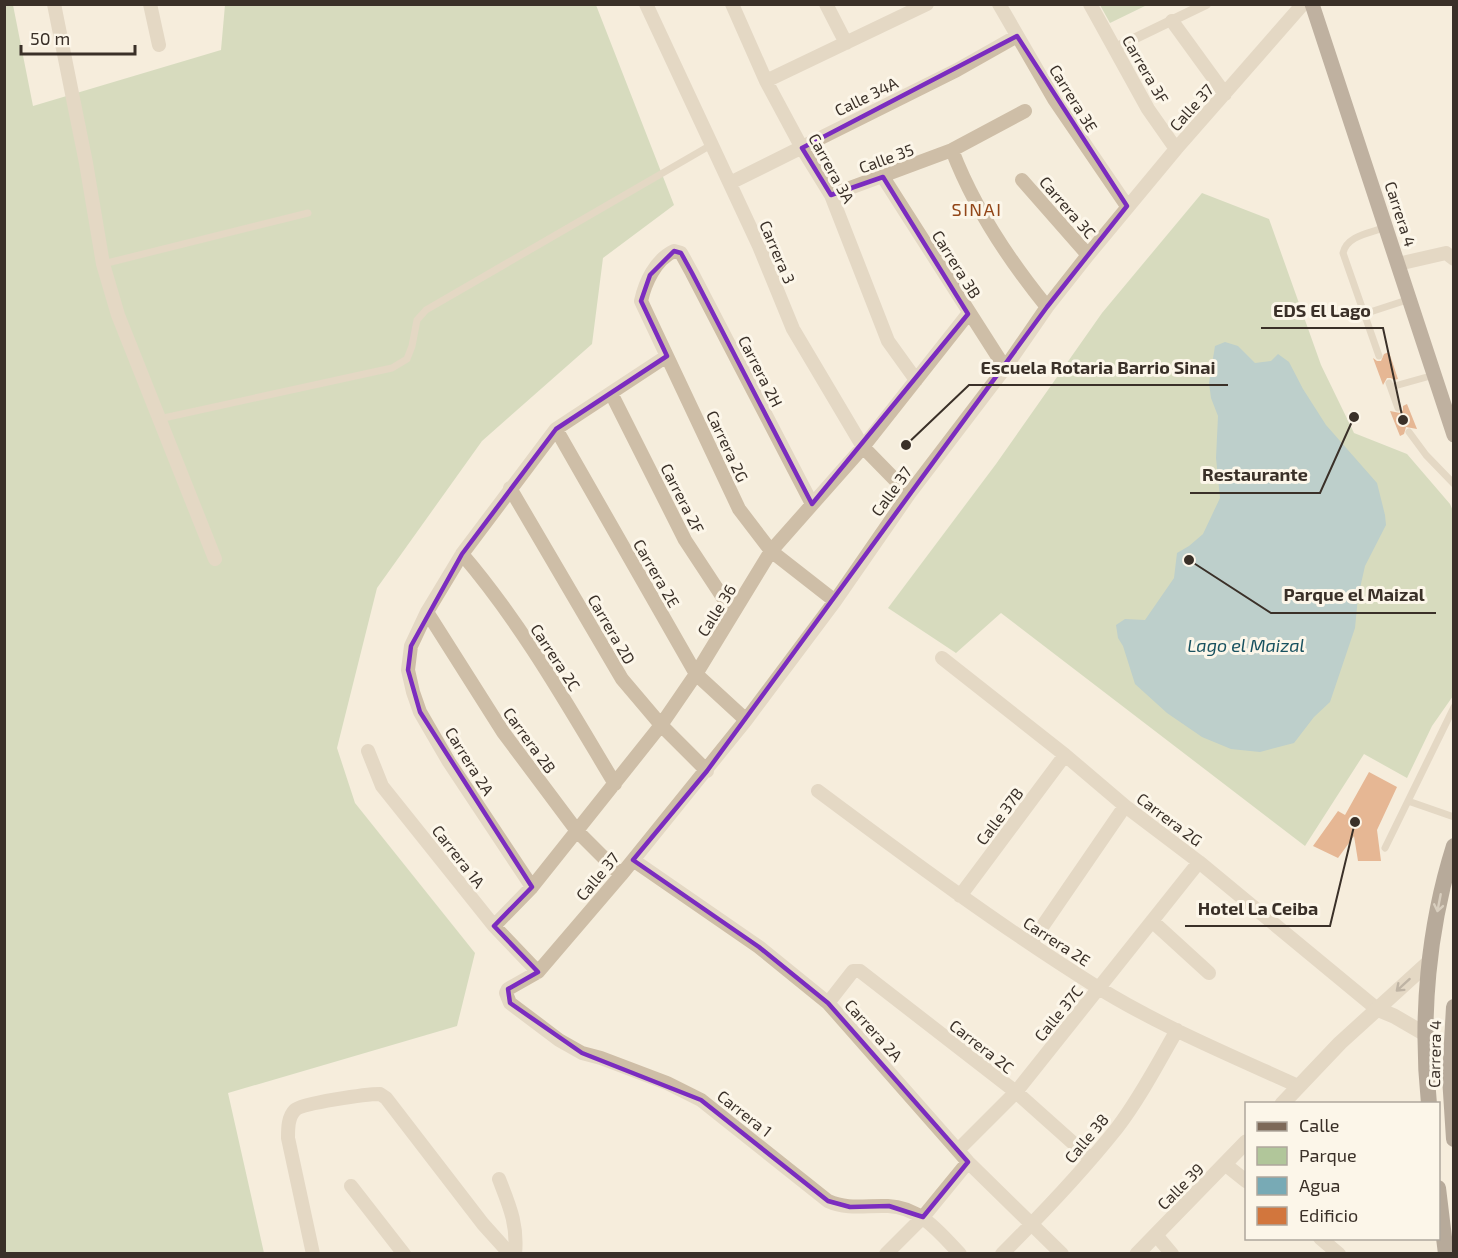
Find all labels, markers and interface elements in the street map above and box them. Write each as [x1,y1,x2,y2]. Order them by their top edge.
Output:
scale bar [21,18,135,56]
text: 50 m [30,27,70,49]
street label: Carrera 3F [1119,32,1173,107]
street label: Carrera 3E [1046,61,1102,135]
street label: Calle 34A [831,72,901,120]
street label: Calle 37 [1165,80,1217,134]
street label: Carrera 3A [805,130,859,206]
street label: Calle 35 [856,139,916,177]
street label: Carrera 3C [1036,172,1100,242]
street label: Carrera 4 [1381,179,1421,249]
district label: SINAI [952,198,1002,220]
street label: Carrera 3 [756,218,800,286]
street label: Carrera 3B [929,226,985,302]
callout: EDS El Lago [1261,292,1383,328]
text: EDS El Lago [1273,299,1371,321]
street label: Carrera 2H [735,332,787,410]
callout: Escuela Rotaria Barrio Sinai [969,349,1228,385]
text: Escuela Rotaria Barrio Sinai [981,356,1215,378]
street label: Carrera 2G [703,407,753,485]
callout: Restaurante [1190,457,1320,493]
street label: Carrera 2F [657,460,709,536]
street label: Calle 37 [867,462,915,520]
text: Restaurante [1202,463,1308,485]
street label: Carrera 2E [630,535,684,611]
callout: Parque el Maizal [1271,577,1436,613]
street label: Calle 36 [693,581,739,639]
text: Parque el Maizal [1283,583,1425,605]
street label: Carrera 2D [584,591,640,667]
street label: Carrera 2C [527,620,585,694]
water label: Lago el Maizal [1187,634,1305,656]
street label: Carrera 2B [500,703,560,777]
street label: Carrera 2A [442,723,498,799]
street label: Calle 37B [971,784,1027,848]
street label: Carrera 2G [1134,788,1206,850]
street label: Carrera 1A [429,821,489,891]
street label: Calle 37 [572,848,622,904]
callout: Hotel La Ceiba [1185,890,1330,926]
one-way arrow [1433,892,1444,912]
text: Hotel La Ceiba [1198,897,1318,919]
street label: Carrera 2E [1020,912,1094,970]
one-way arrow [1396,978,1411,993]
street label: Calle 37C [1030,981,1086,1045]
street label: Carrera 2A [841,995,907,1065]
street label: Carrera 2C [946,1015,1018,1077]
street label: Carrera 4 [1424,1020,1444,1088]
street label: Carrera 1 [714,1086,776,1140]
legend [1245,1102,1440,1240]
street label: Calle 38 [1060,1110,1112,1166]
text: Calle [1299,1114,1340,1136]
text: Parque [1299,1144,1357,1166]
street label: Calle 39 [1153,1159,1207,1213]
text: Agua [1299,1174,1340,1196]
text: Edificio [1299,1204,1358,1226]

